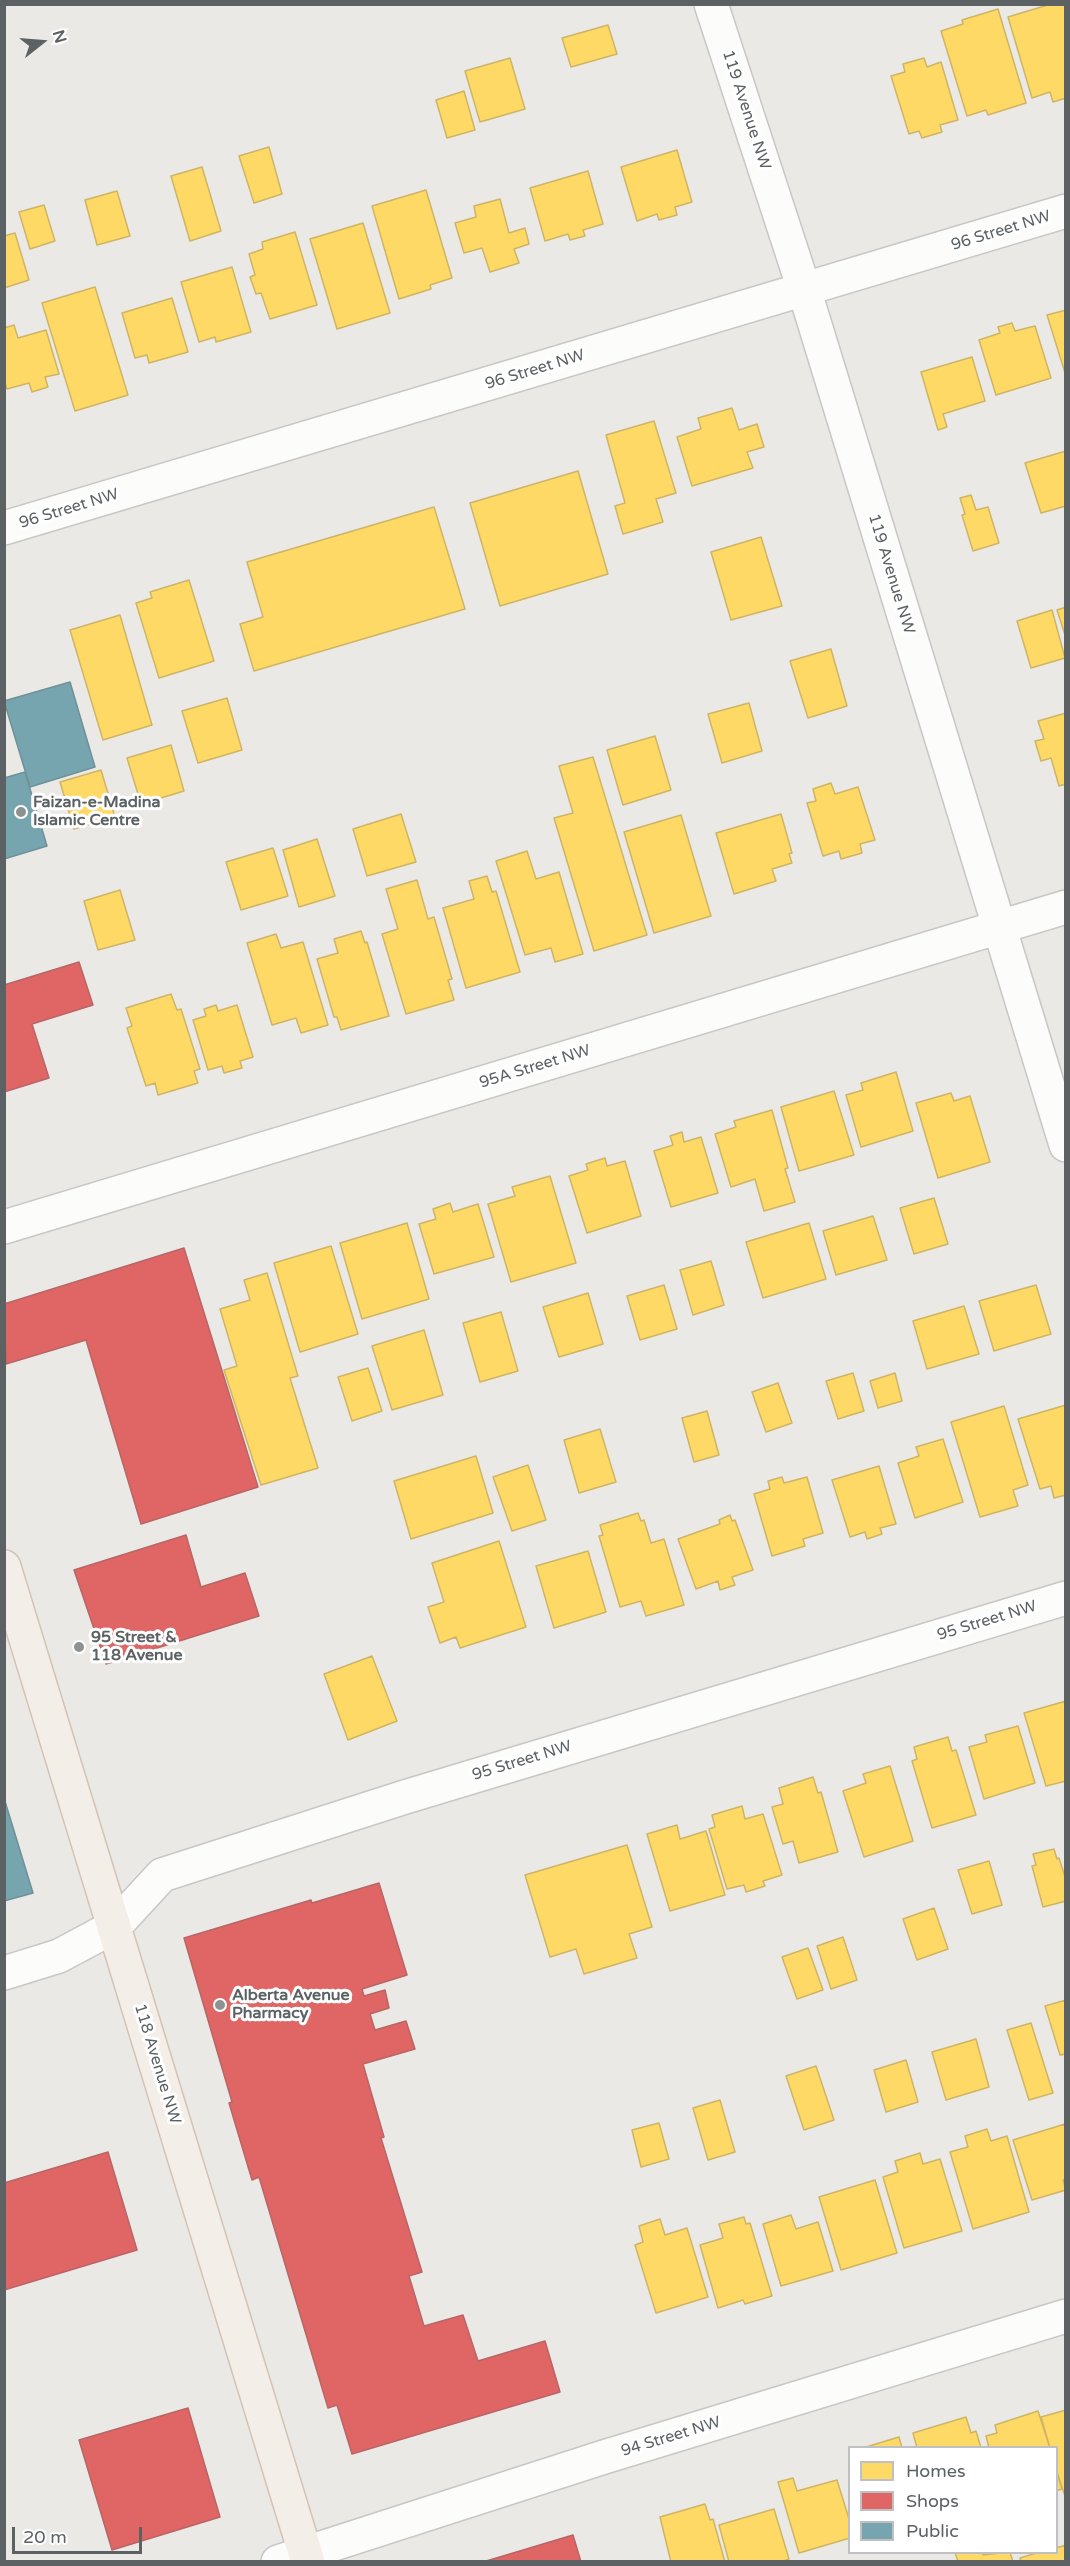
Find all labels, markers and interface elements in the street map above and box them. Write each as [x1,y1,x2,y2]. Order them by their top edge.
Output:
north arrow [12,12,72,72]
text: N [48,28,71,46]
street label: 119 Avenue NW [718,48,774,172]
street label: 96 Street NW [949,207,1053,255]
street label: 96 Street NW [483,346,587,394]
street label: 96 Street NW [17,485,121,533]
street label: 119 Avenue NW [864,512,918,636]
place label: Faizan-e-Madina Islamic Centre [33,793,161,831]
marker: Faizan-e-Madina Islamic Centre [14,805,28,819]
street label: 95A Street NW [477,1041,593,1093]
street label: 95 Street NW [935,1597,1039,1645]
place label: 95 Street & 118 Avenue [91,1628,183,1666]
marker: 95 Street & 118 Avenue [72,1640,86,1654]
street label: 95 Street NW [470,1737,574,1785]
place label: Alberta Avenue Pharmacy [232,1986,350,2024]
marker: Alberta Avenue Pharmacy [213,1998,227,2012]
street label: 118 Avenue NW [130,2002,184,2126]
street label: 94 Street NW [619,2413,723,2461]
legend [848,2446,1058,2554]
text: Homes [906,2460,966,2482]
text: Shops [906,2490,959,2512]
scale bar [15,2515,146,2553]
text: Public [906,2520,959,2542]
text: 20 m [23,2526,67,2548]

